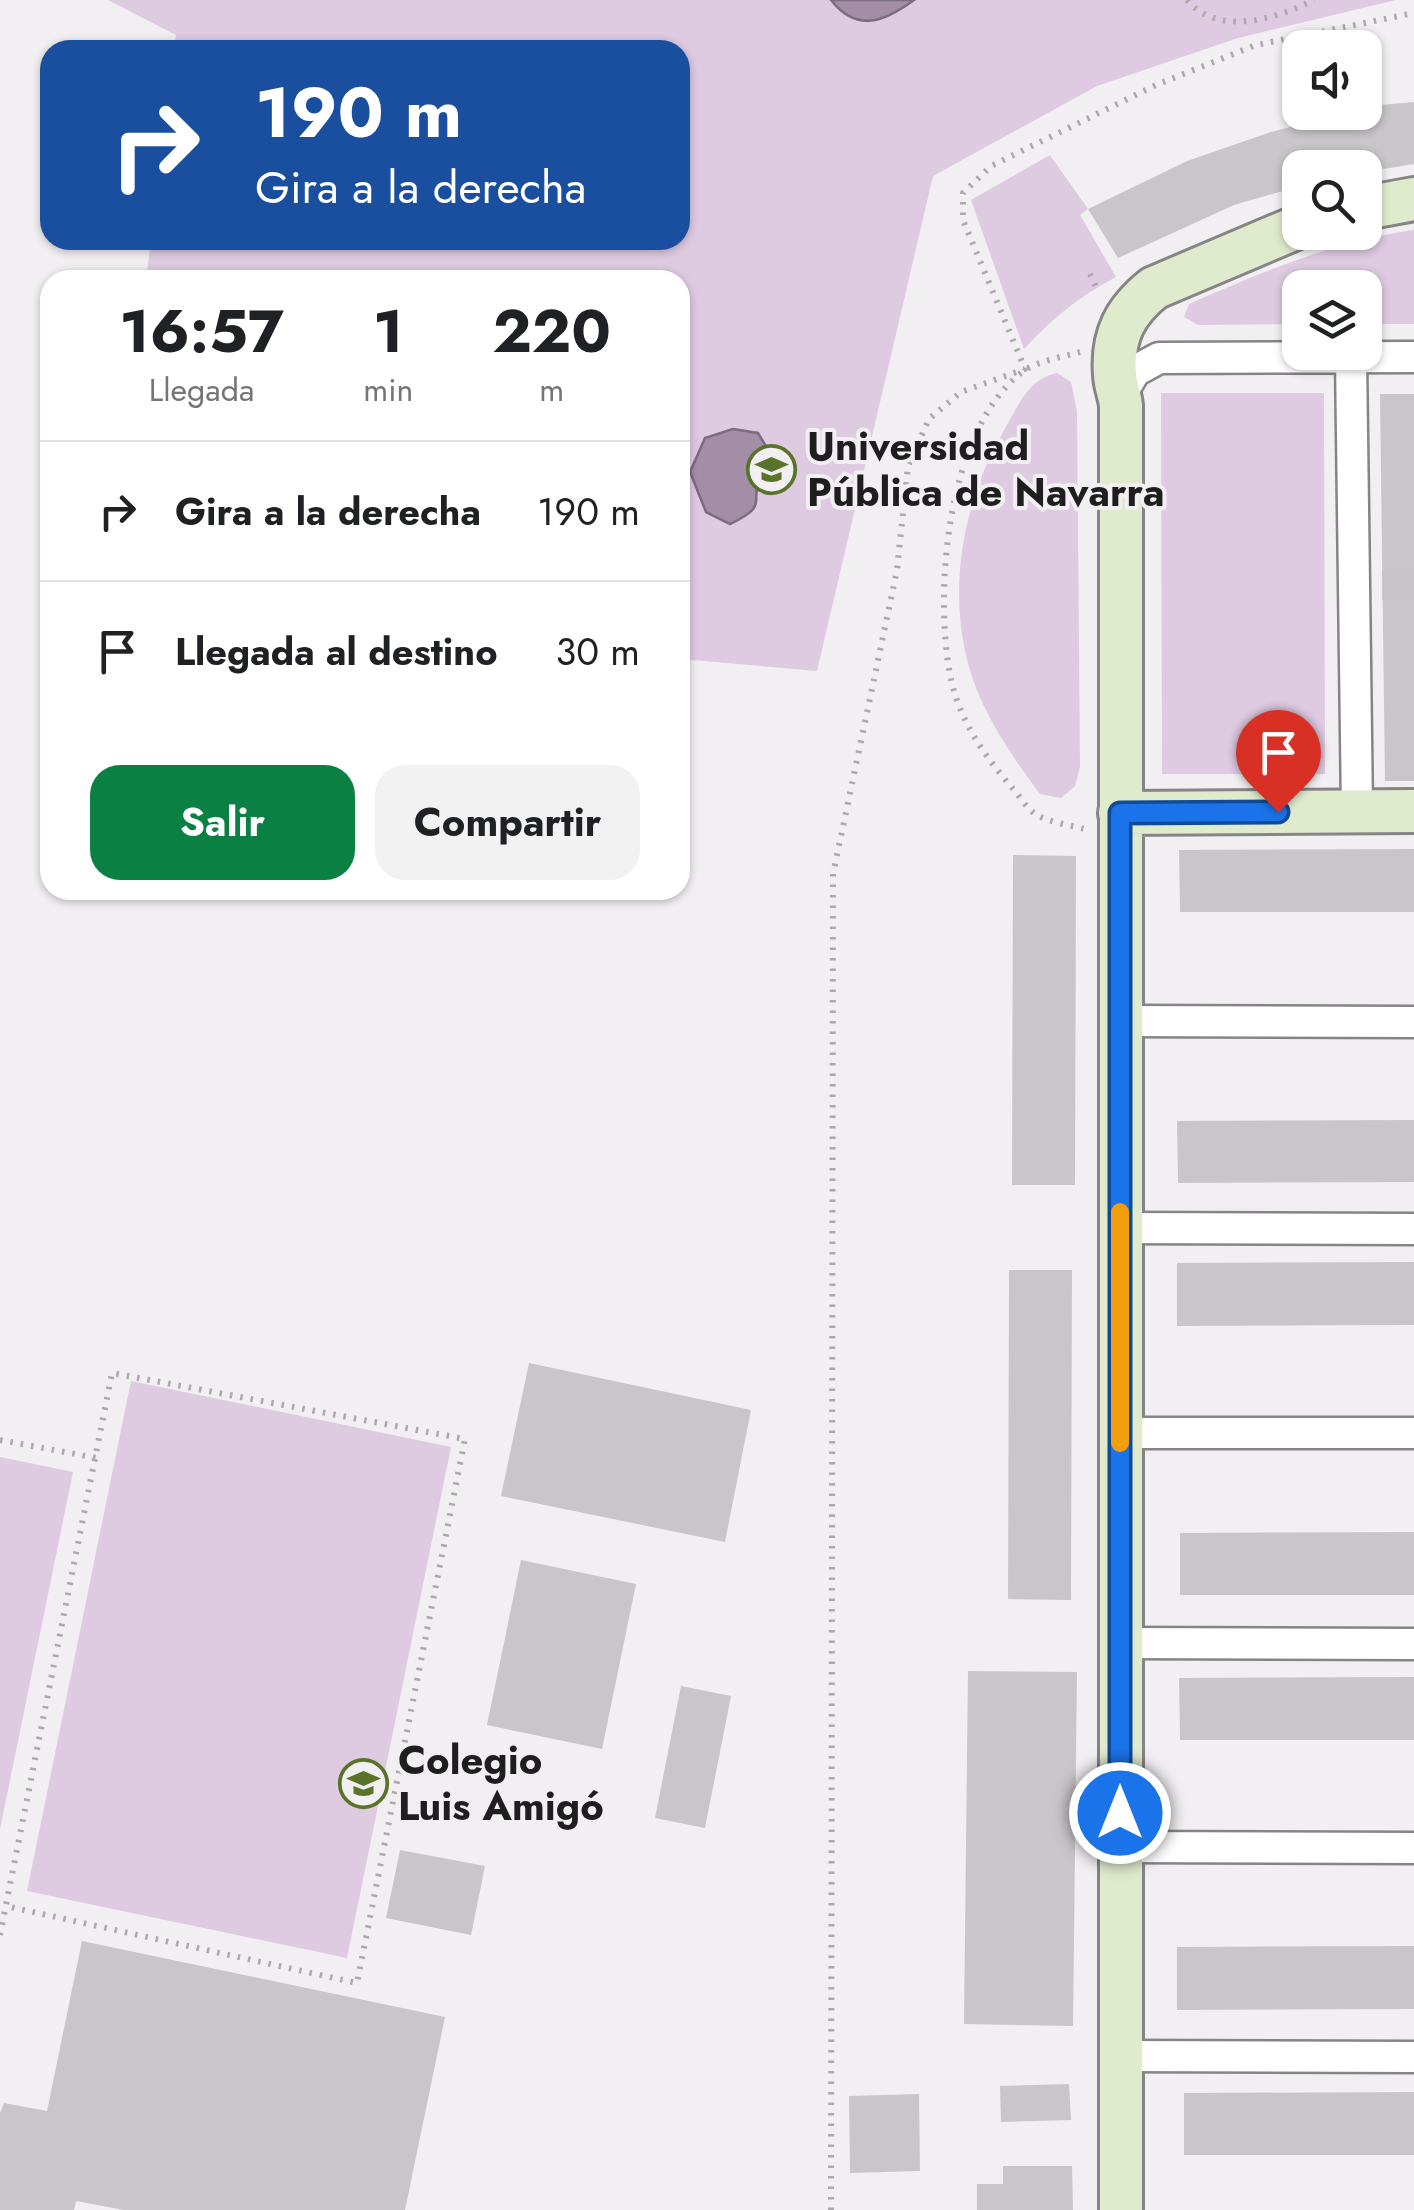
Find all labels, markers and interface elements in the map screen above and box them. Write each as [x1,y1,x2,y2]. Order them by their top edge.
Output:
map controls [1282,30,1382,370]
button: sound [1282,30,1382,130]
text: 190 m [255,62,462,163]
icon: right [90,80,220,210]
button: search [1282,150,1382,250]
text: Gira a la derecha [255,155,586,220]
button: layers [1282,270,1382,370]
text: 16:57 [119,288,284,375]
text: 1 [373,288,403,375]
text: 220 [492,288,611,375]
text: Llegada [149,367,254,413]
text: min [363,367,413,413]
text: m [539,367,564,413]
place label: Universidad Pública de Navarra [807,417,1165,521]
school or university icon: Universidad Pública de Navarra [746,443,798,495]
icon: right [90,484,145,539]
text: Gira a la derecha [175,484,481,539]
text: 190 m [537,484,640,539]
icon: arrive [90,624,145,679]
text: Llegada al destino [175,624,498,679]
text: 30 m [555,624,640,679]
pin [1236,710,1321,813]
icon: arrive [1251,725,1306,780]
button: Salir [90,765,355,880]
button: Compartir [375,765,640,880]
place label: Colegio Luis Amigó [398,1731,604,1835]
school or university icon: Colegio Luis Amigó [337,1757,389,1809]
position arrow [1068,1761,1172,1865]

